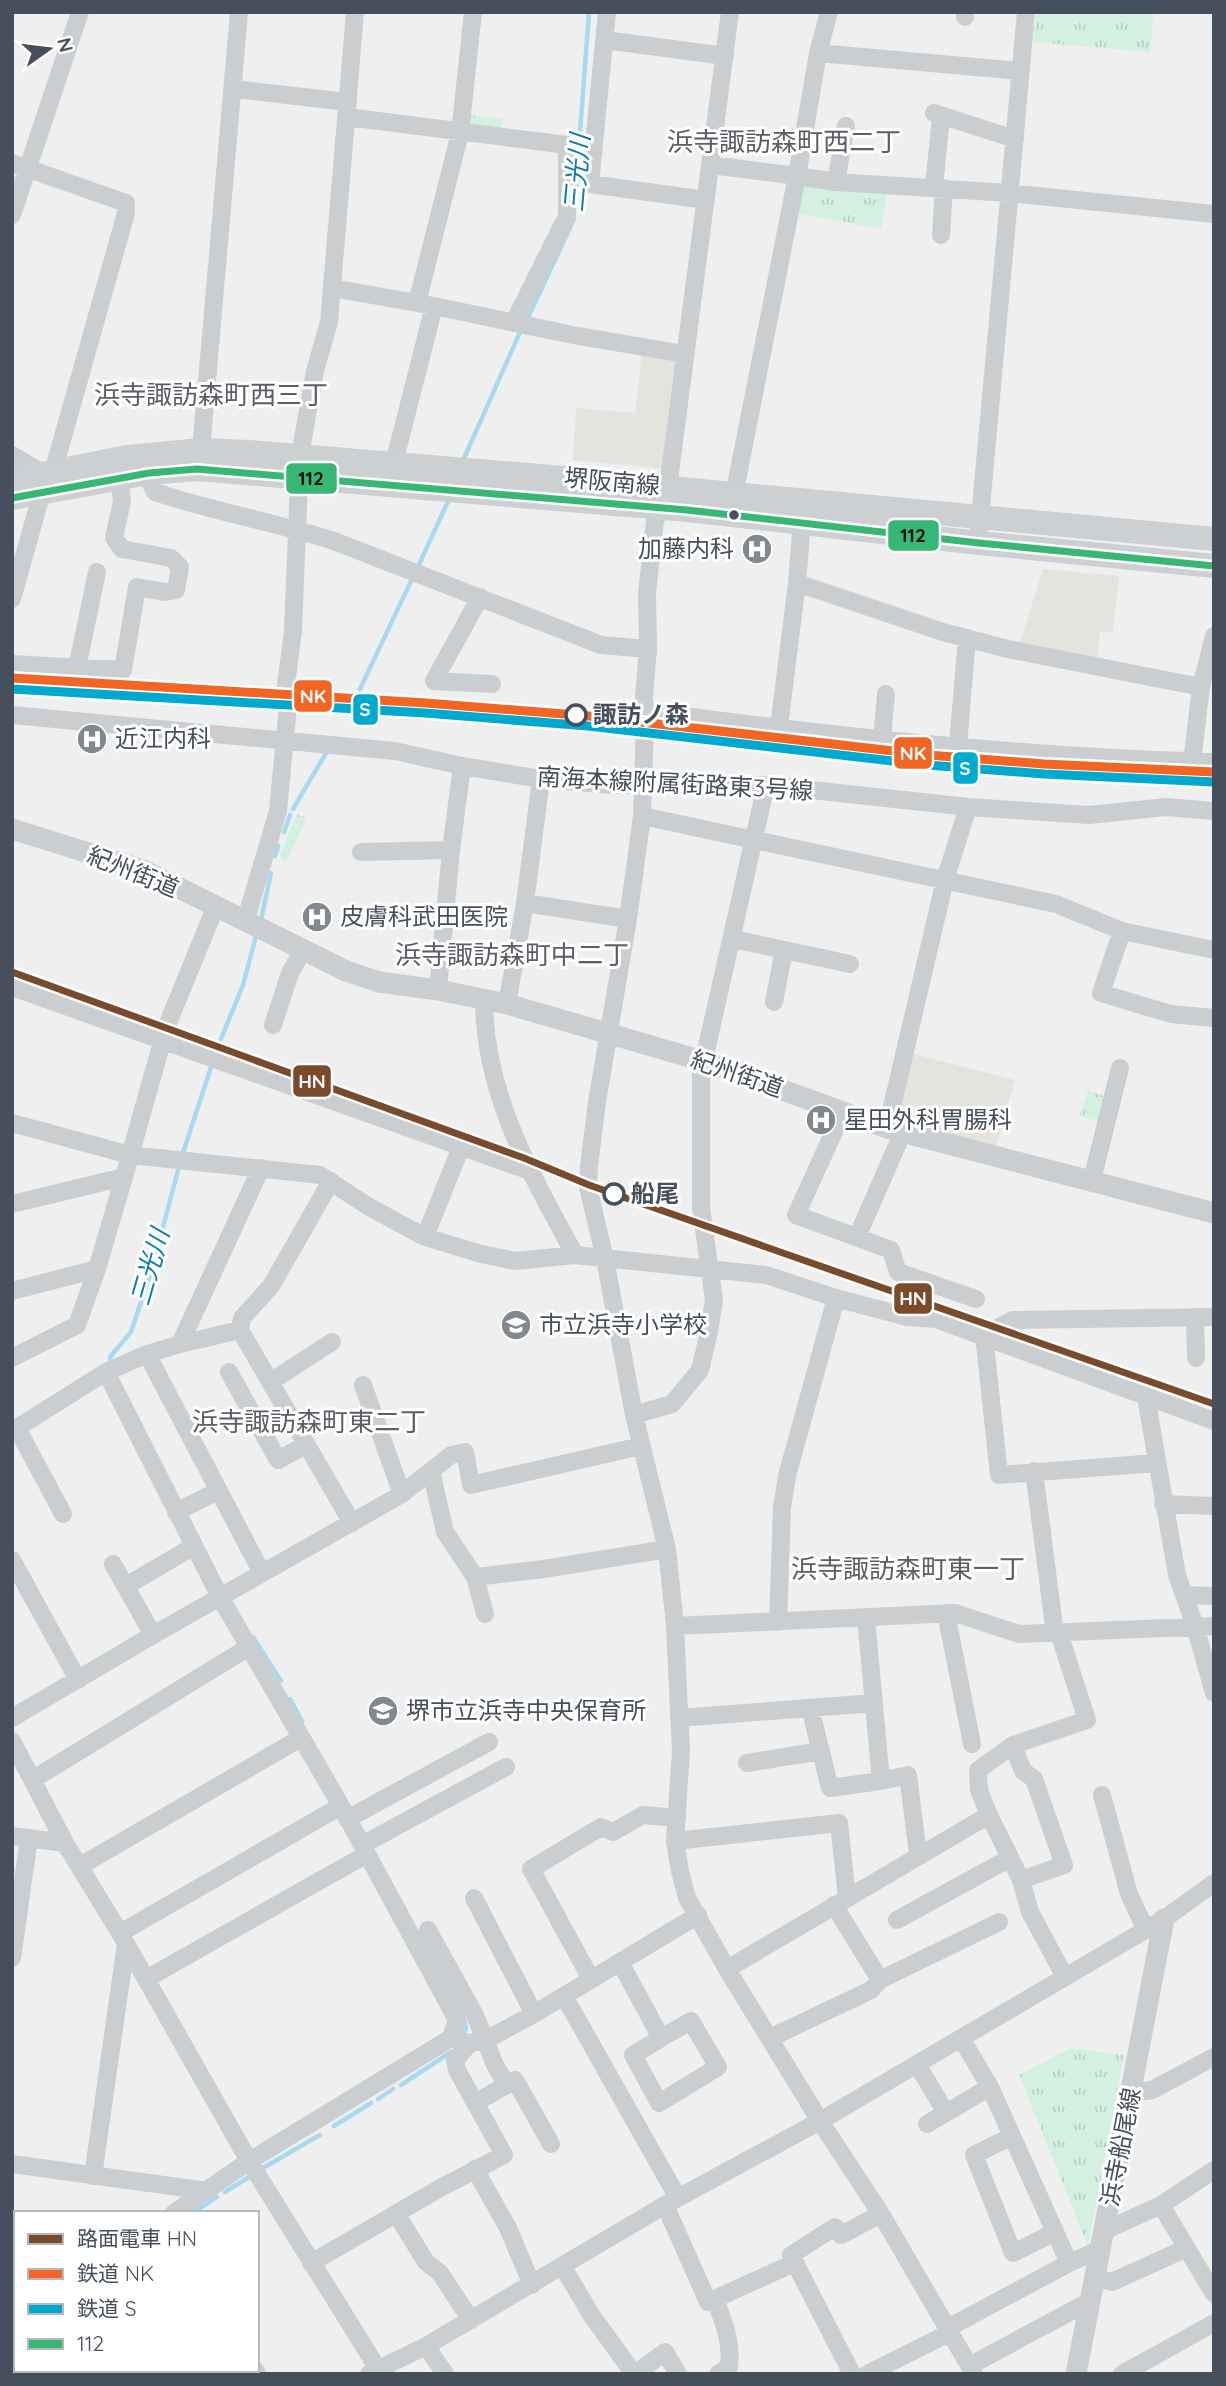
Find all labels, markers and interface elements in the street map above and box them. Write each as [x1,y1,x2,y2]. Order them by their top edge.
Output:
north arrow [14,14,84,84]
text: N [52,35,79,55]
district label: 浜寺諏訪森町西二丁 [667,125,901,158]
water label: 三光川 [557,130,597,213]
district label: 浜寺諏訪森町西三丁 [94,378,328,411]
line badge: 112 [285,462,338,495]
street label: 堺阪南線 [563,462,661,500]
text: 112 [298,466,324,490]
unlabelled marker [727,508,741,522]
line badge: 112 [887,519,940,552]
text: 112 [900,523,926,547]
hospital icon: 加藤内科 [740,532,774,566]
place label: 加藤内科 [638,533,734,563]
line badge: NK [293,679,333,713]
text: NK [300,684,326,708]
line badge: S [352,693,379,726]
text: S [359,697,371,721]
place label: 諏訪ノ森 [593,699,689,729]
marker: 諏訪ノ森 [565,704,587,726]
hospital icon: 近江内科 [75,722,109,756]
place label: 近江内科 [115,723,211,753]
line badge: NK [893,736,933,770]
text: NK [900,741,926,765]
line badge: S [952,751,979,785]
text: S [959,756,971,780]
street label: 南海本線附属街路東3号線 [536,761,814,805]
street label: 紀州街道 [83,839,183,903]
hospital icon: 皮膚科武田医院 [300,900,334,934]
place label: 皮膚科武田医院 [340,901,508,931]
district label: 浜寺諏訪森町中二丁 [395,938,629,971]
street label: 紀州街道 [687,1043,788,1103]
line badge: HN [292,1064,332,1098]
text: HN [298,1069,326,1093]
hospital icon: 星田外科胃腸科 [804,1103,838,1137]
place label: 星田外科胃腸科 [844,1104,1012,1134]
place label: 船尾 [631,1178,679,1208]
marker: 船尾 [603,1183,625,1205]
water label: 三光川 [123,1222,177,1309]
line badge: HN [893,1282,933,1315]
text: HN [899,1286,927,1310]
school or university icon: 市立浜寺小学校 [499,1308,533,1342]
place label: 市立浜寺小学校 [539,1309,707,1339]
district label: 浜寺諏訪森町東二丁 [192,1405,426,1438]
district label: 浜寺諏訪森町東一丁 [791,1552,1025,1585]
school or university icon: 堺市立浜寺中央保育所 [366,1694,400,1728]
place label: 堺市立浜寺中央保育所 [406,1695,646,1725]
street label: 浜寺船尾線 [1094,2085,1146,2209]
legend [14,2211,259,2372]
text: 路面電車 HN [77,2225,197,2251]
text: 鉄道 NK [77,2260,154,2286]
text: 鉄道 S [77,2295,137,2321]
text: 112 [77,2330,104,2356]

